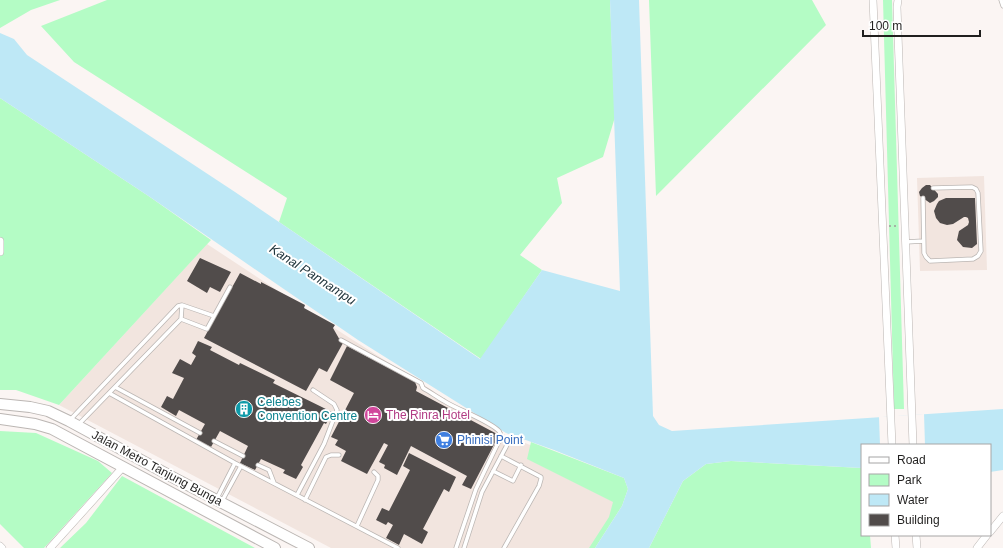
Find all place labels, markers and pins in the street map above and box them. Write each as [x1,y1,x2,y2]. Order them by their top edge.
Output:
place label: Celebes Convention Centre [257,395,357,423]
building icon: Celebes Convention Centre [234,399,254,419]
hotel icon: The Rinra Hotel [363,405,383,425]
place label: The Rinra Hotel [386,408,470,422]
supermarket icon: Phinisi Point [434,430,454,450]
place label: Phinisi Point [457,433,524,447]

